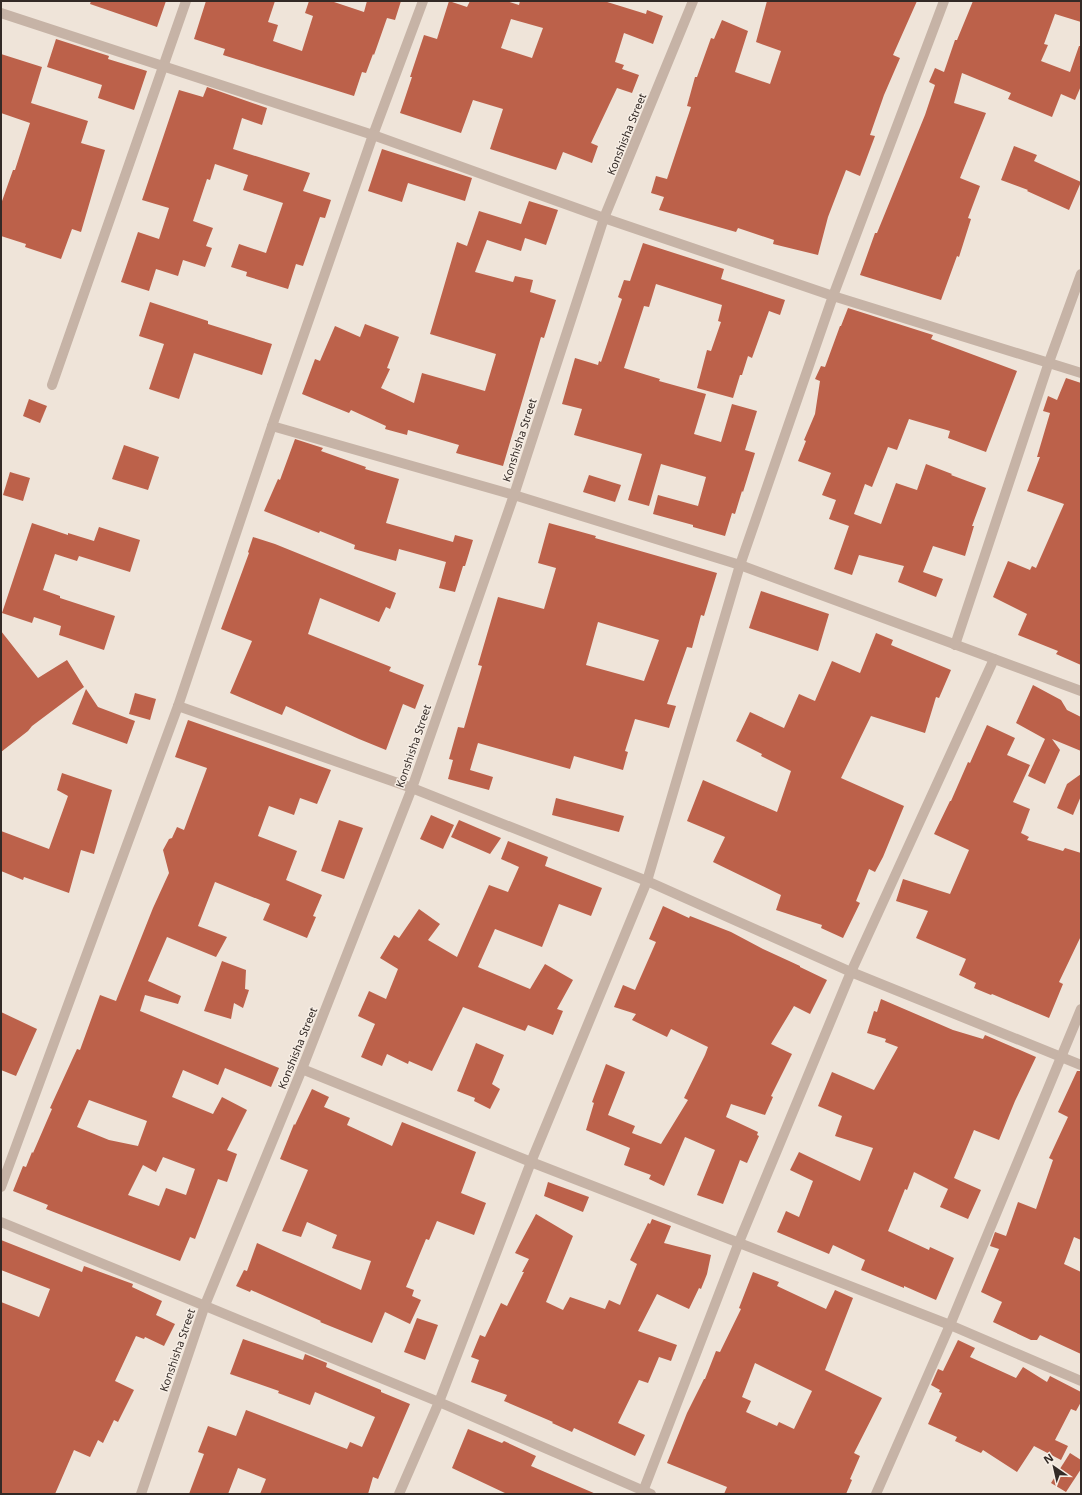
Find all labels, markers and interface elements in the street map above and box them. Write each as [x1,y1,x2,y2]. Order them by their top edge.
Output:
street label: Konshisha Street [603,91,649,177]
street label: Konshisha Street [498,396,540,484]
street label: Konshisha Street [392,702,434,790]
street label: Konshisha Street [274,1005,320,1091]
street label: Konshisha Street [156,1306,198,1394]
north arrow [1034,1447,1074,1487]
text: N [1040,1450,1056,1467]

